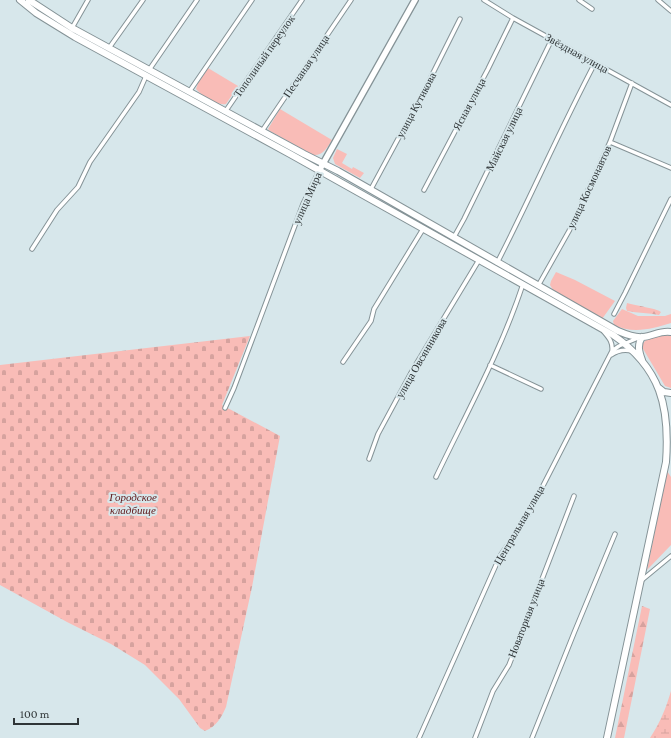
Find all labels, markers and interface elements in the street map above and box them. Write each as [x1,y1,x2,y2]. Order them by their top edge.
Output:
street label: Тополиный переулок [231,12,297,99]
street label: Звёздная улица [543,31,611,75]
street label: Песчаная улица [281,32,332,100]
street label: улица Кутикова [394,70,438,140]
street label: Ясная улица [450,76,488,132]
street label: Майская улица [483,105,525,173]
street label: улица Космонавтов [565,144,613,230]
street label: улица Мира [290,170,324,226]
street label: улица Овсянникова [393,316,449,400]
street label: Центральная улица [491,483,547,567]
park label: Городское кладбище [108,491,157,516]
street label: Новаторная улица [505,577,547,659]
scale bar [14,700,78,726]
text: 100 m [20,707,50,721]

